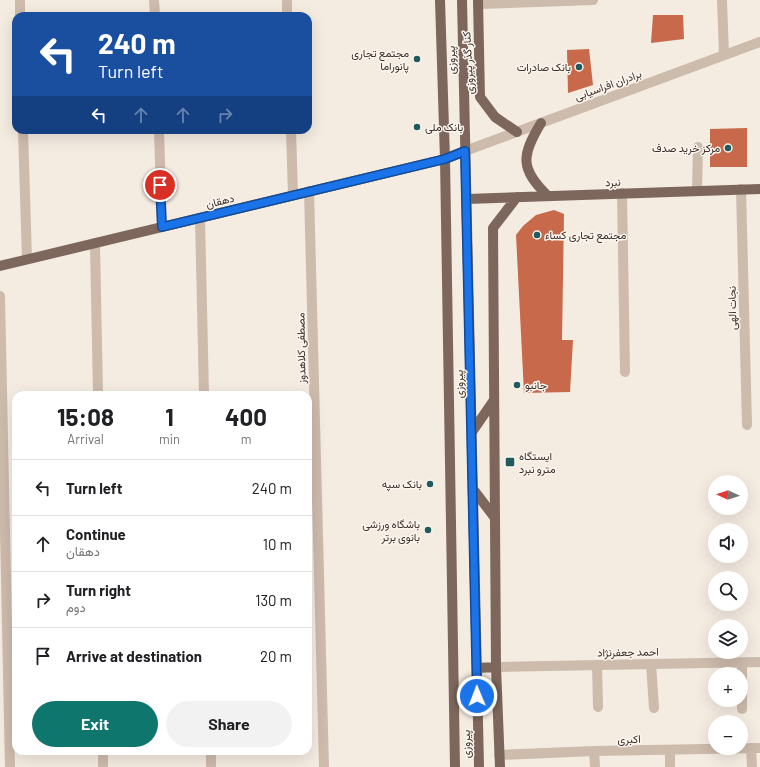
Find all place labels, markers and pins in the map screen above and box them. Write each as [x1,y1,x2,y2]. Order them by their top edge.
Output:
place label: مجتمع تجاری پانوراما [351,46,409,74]
marker: مجتمع تجاری پانوراما [412,54,422,64]
place label: بانک صادرات [517,60,571,74]
marker: بانک صادرات [574,62,584,72]
place label: بانک ملی [425,120,463,134]
marker: بانک ملی [412,122,422,132]
place label: مرکز خرید صدف [652,141,720,155]
marker: مرکز خرید صدف [723,143,733,153]
pin [143,168,177,202]
place label: مجتمع تجاری کساء [545,228,627,243]
marker: مجتمع تجاری کساء [532,230,542,240]
place label: جانبو [525,378,547,392]
marker: جانبو [512,380,522,390]
place label: ایستگاه مترو نبرد [519,449,556,476]
marker: ایستگاه مترو نبرد [504,456,516,468]
place label: بانک سپه [382,477,422,492]
marker: بانک سپه [425,479,435,489]
place label: باشگاه ورزشی بانوی برتر [362,517,420,544]
marker: باشگاه ورزشی بانوی برتر [423,525,433,535]

